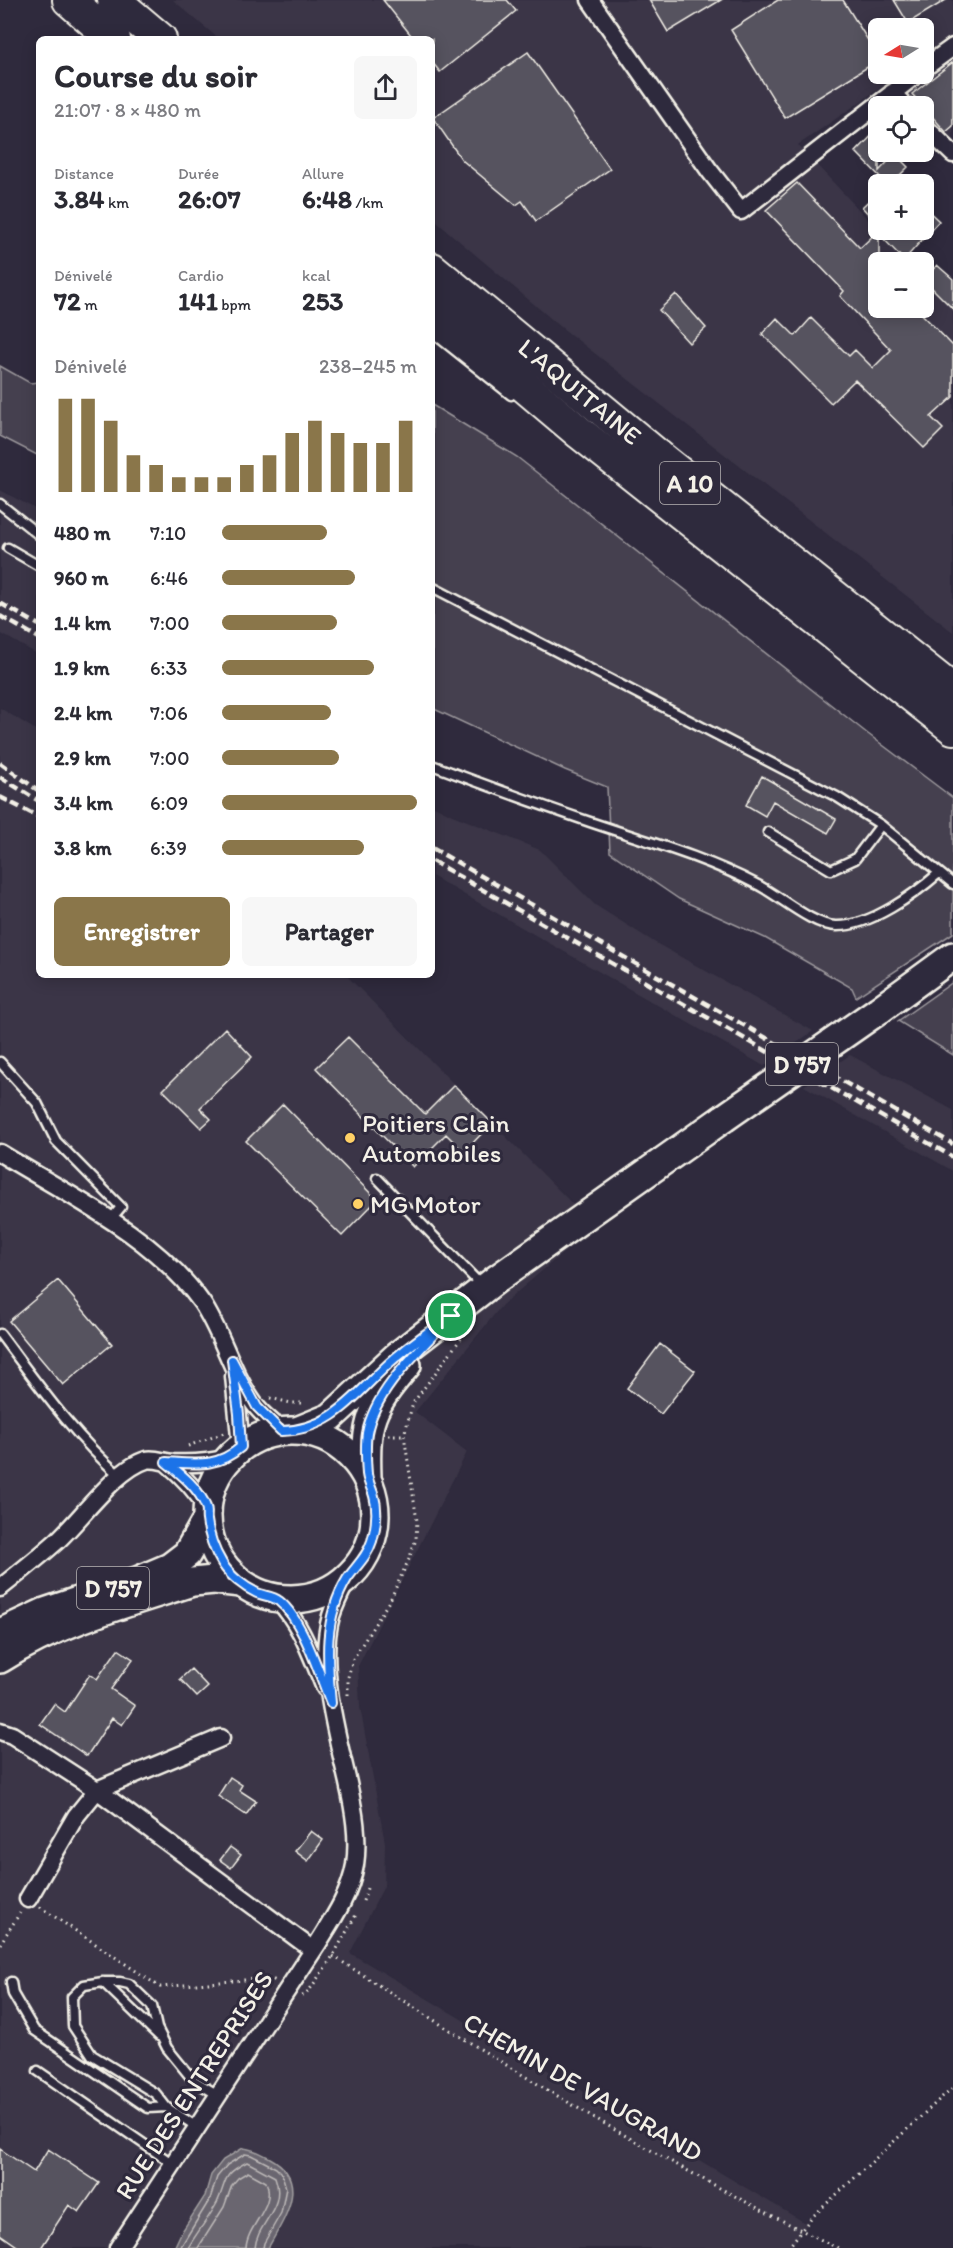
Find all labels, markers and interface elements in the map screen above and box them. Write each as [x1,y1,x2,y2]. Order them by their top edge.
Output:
north arrow [868,18,934,84]
map controls [868,18,934,318]
text: Course du soir [54,56,257,95]
button: share [354,56,417,119]
button: locate [868,96,934,162]
text: 21:07 · 8 × 480 m [54,98,201,122]
text: Distance [54,164,114,183]
text: Durée [178,164,219,183]
text: Allure [302,164,344,183]
button: + [868,174,934,240]
text: 3.84 [54,183,104,215]
text: 26:07 [178,183,241,215]
text: 6:48 [302,183,352,215]
text: km [104,193,129,212]
text: /km [352,193,384,212]
button: − [868,252,934,318]
text: Dénivelé [54,266,113,285]
text: Cardio [178,266,224,285]
text: kcal [302,266,330,285]
text: 72 [54,285,81,317]
text: 141 [178,285,218,317]
text: 253 [302,285,344,317]
text: m [81,295,98,314]
text: bpm [218,295,251,314]
street label: L'AQUITAINE [512,331,648,452]
text: Dénivelé [54,354,127,378]
text: 238–245 m [319,354,417,378]
road number: A 10 [660,462,720,504]
text: 480 m [54,521,111,545]
text: 7:10 [150,521,186,545]
text: 960 m [54,566,109,590]
text: 6:46 [150,566,188,590]
text: 1.4 km [54,611,111,635]
text: 7:00 [150,611,189,635]
text: 1.9 km [54,656,110,680]
text: 6:33 [150,656,187,680]
text: 2.4 km [54,701,112,725]
text: 7:06 [150,701,188,725]
text: 2.9 km [54,746,111,770]
text: 7:00 [150,746,189,770]
text: 3.4 km [54,791,113,815]
text: 6:09 [150,791,188,815]
text: 3.8 km [54,836,112,860]
text: 6:39 [150,836,187,860]
button: Enregistrer [54,897,230,966]
button: Partager [242,897,417,966]
road number: D 757 [766,1043,838,1085]
place label: Poitiers Clain Automobiles [362,1107,510,1169]
marker: Poitiers Clain Automobiles [343,1131,357,1145]
place label: MG Motor [370,1188,481,1220]
marker: MG Motor [351,1197,365,1211]
pin [425,1290,476,1341]
icon: arrive [434,1299,467,1332]
road number: D 757 [77,1567,149,1609]
street label: RUE DES ENTREPRISES [108,1965,280,2205]
street label: CHEMIN DE VAUGRAND [458,2005,708,2169]

